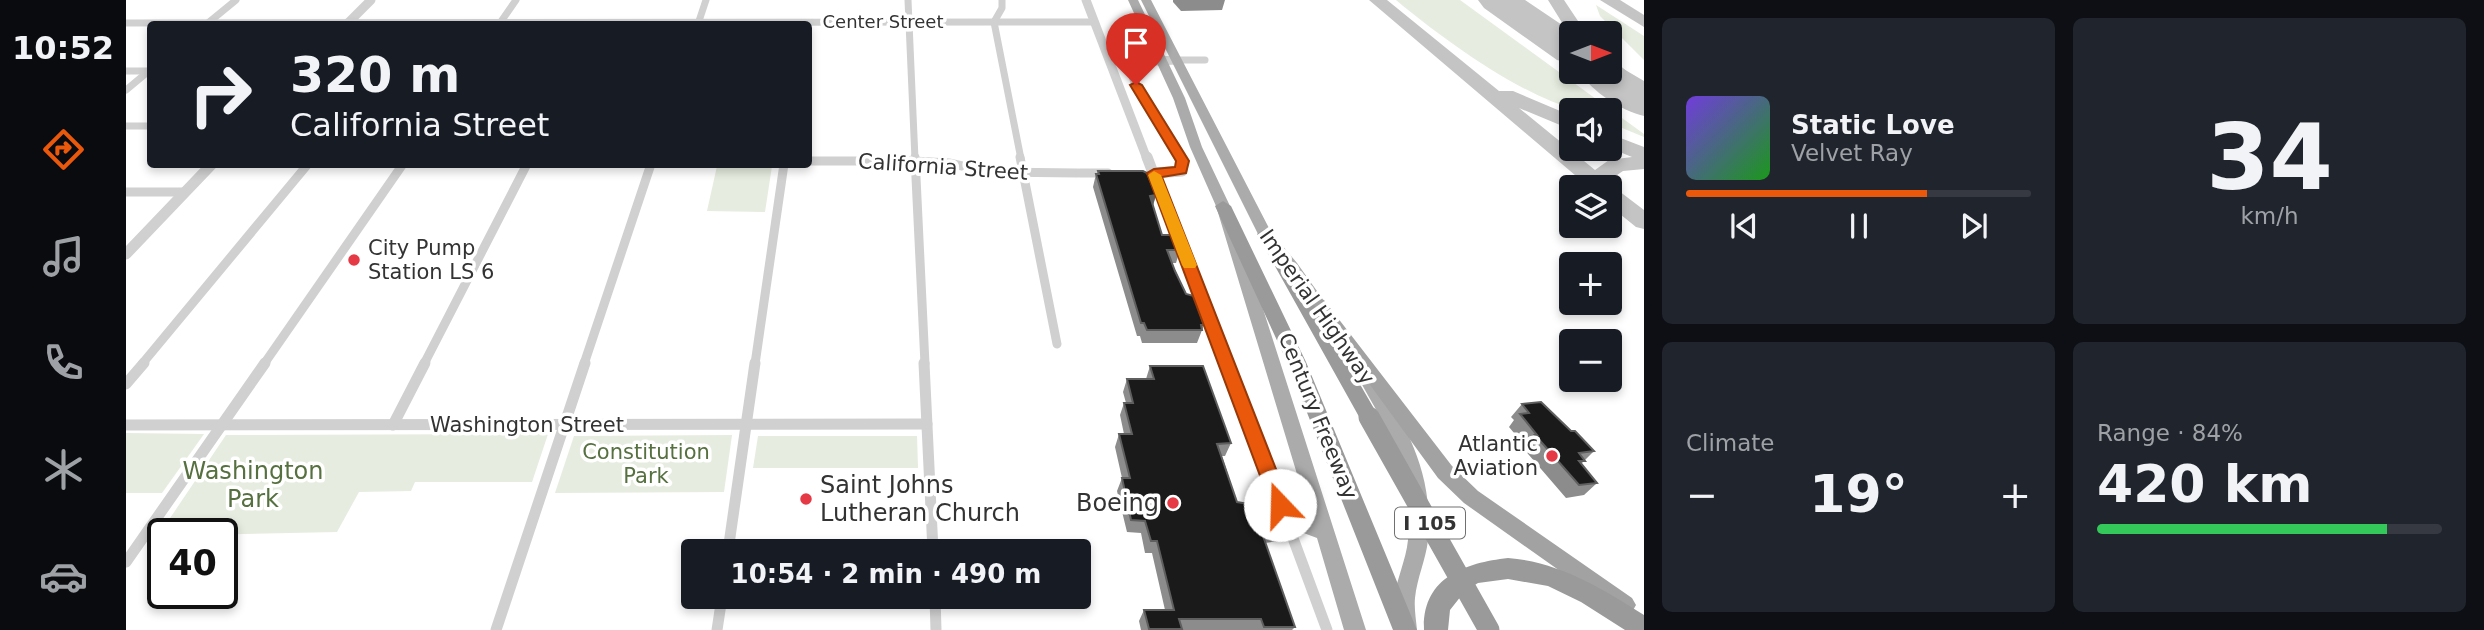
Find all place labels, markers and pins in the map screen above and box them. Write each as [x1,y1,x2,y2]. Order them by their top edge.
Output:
pin [1106,13,1166,85]
place label: City Pump Station LS 6 [368,236,494,284]
marker: City Pump Station LS 6 [346,252,362,268]
place label: Atlantic Aviation [1454,432,1538,480]
marker: Atlantic Aviation [1544,448,1560,464]
place label: Saint Johns Lutheran Church [820,471,1020,527]
place label: Boeing [1076,489,1159,517]
marker: Saint Johns Lutheran Church [798,491,814,507]
marker: Boeing [1165,495,1181,511]

